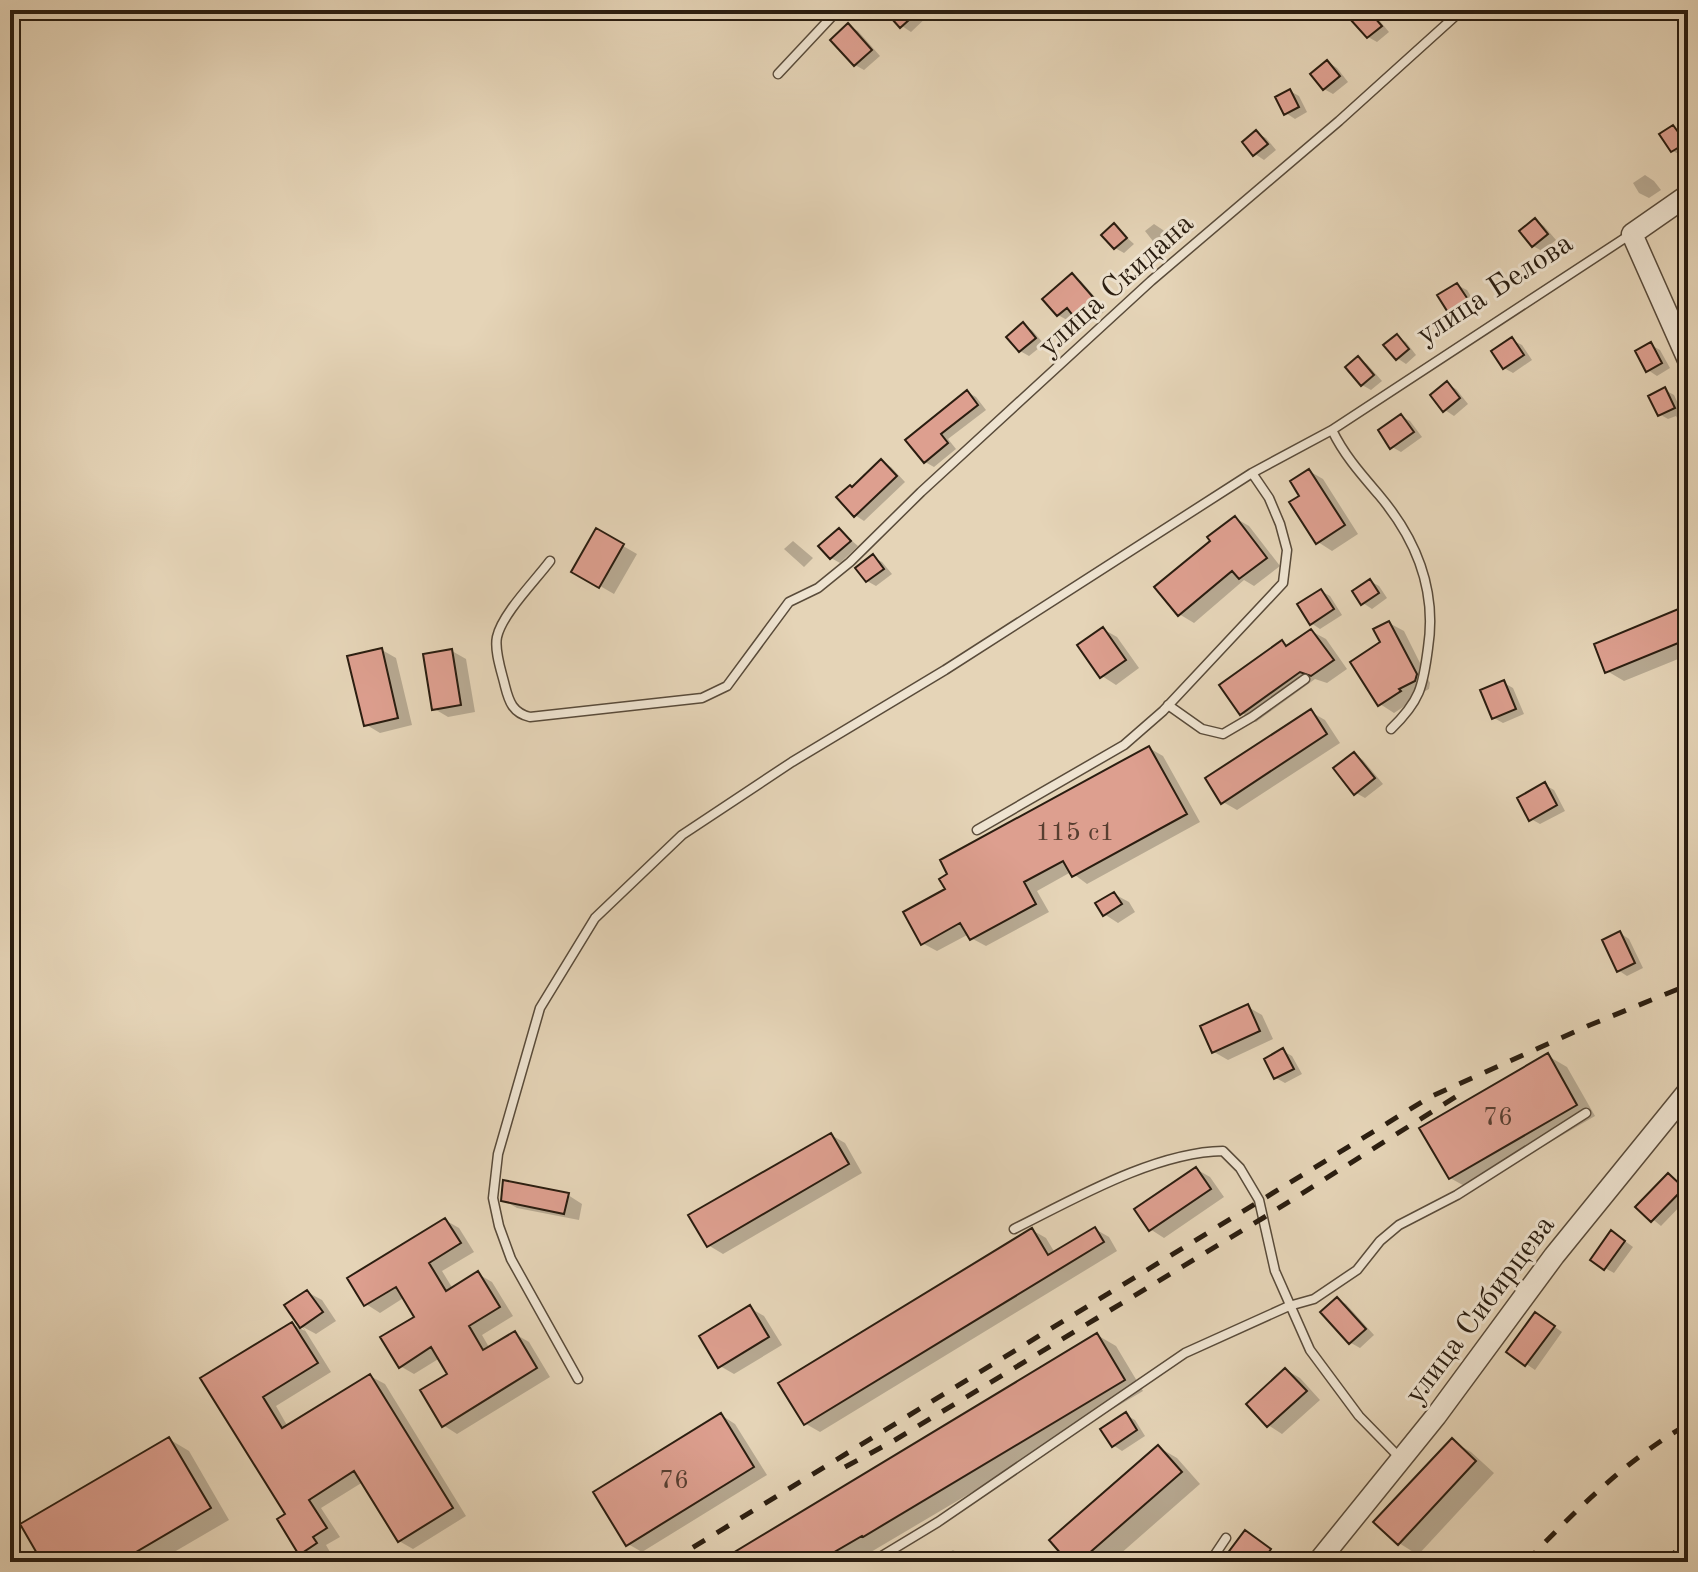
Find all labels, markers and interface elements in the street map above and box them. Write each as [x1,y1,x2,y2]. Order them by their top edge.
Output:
street label: улица Скидана [1033,208,1200,363]
street label: улица Белова [1412,228,1579,351]
house number: 115 с1 [1036,820,1114,846]
house number: 76 [1483,1105,1513,1131]
street label: улица Сибирцева [1400,1210,1561,1410]
house number: 76 [659,1468,689,1494]

